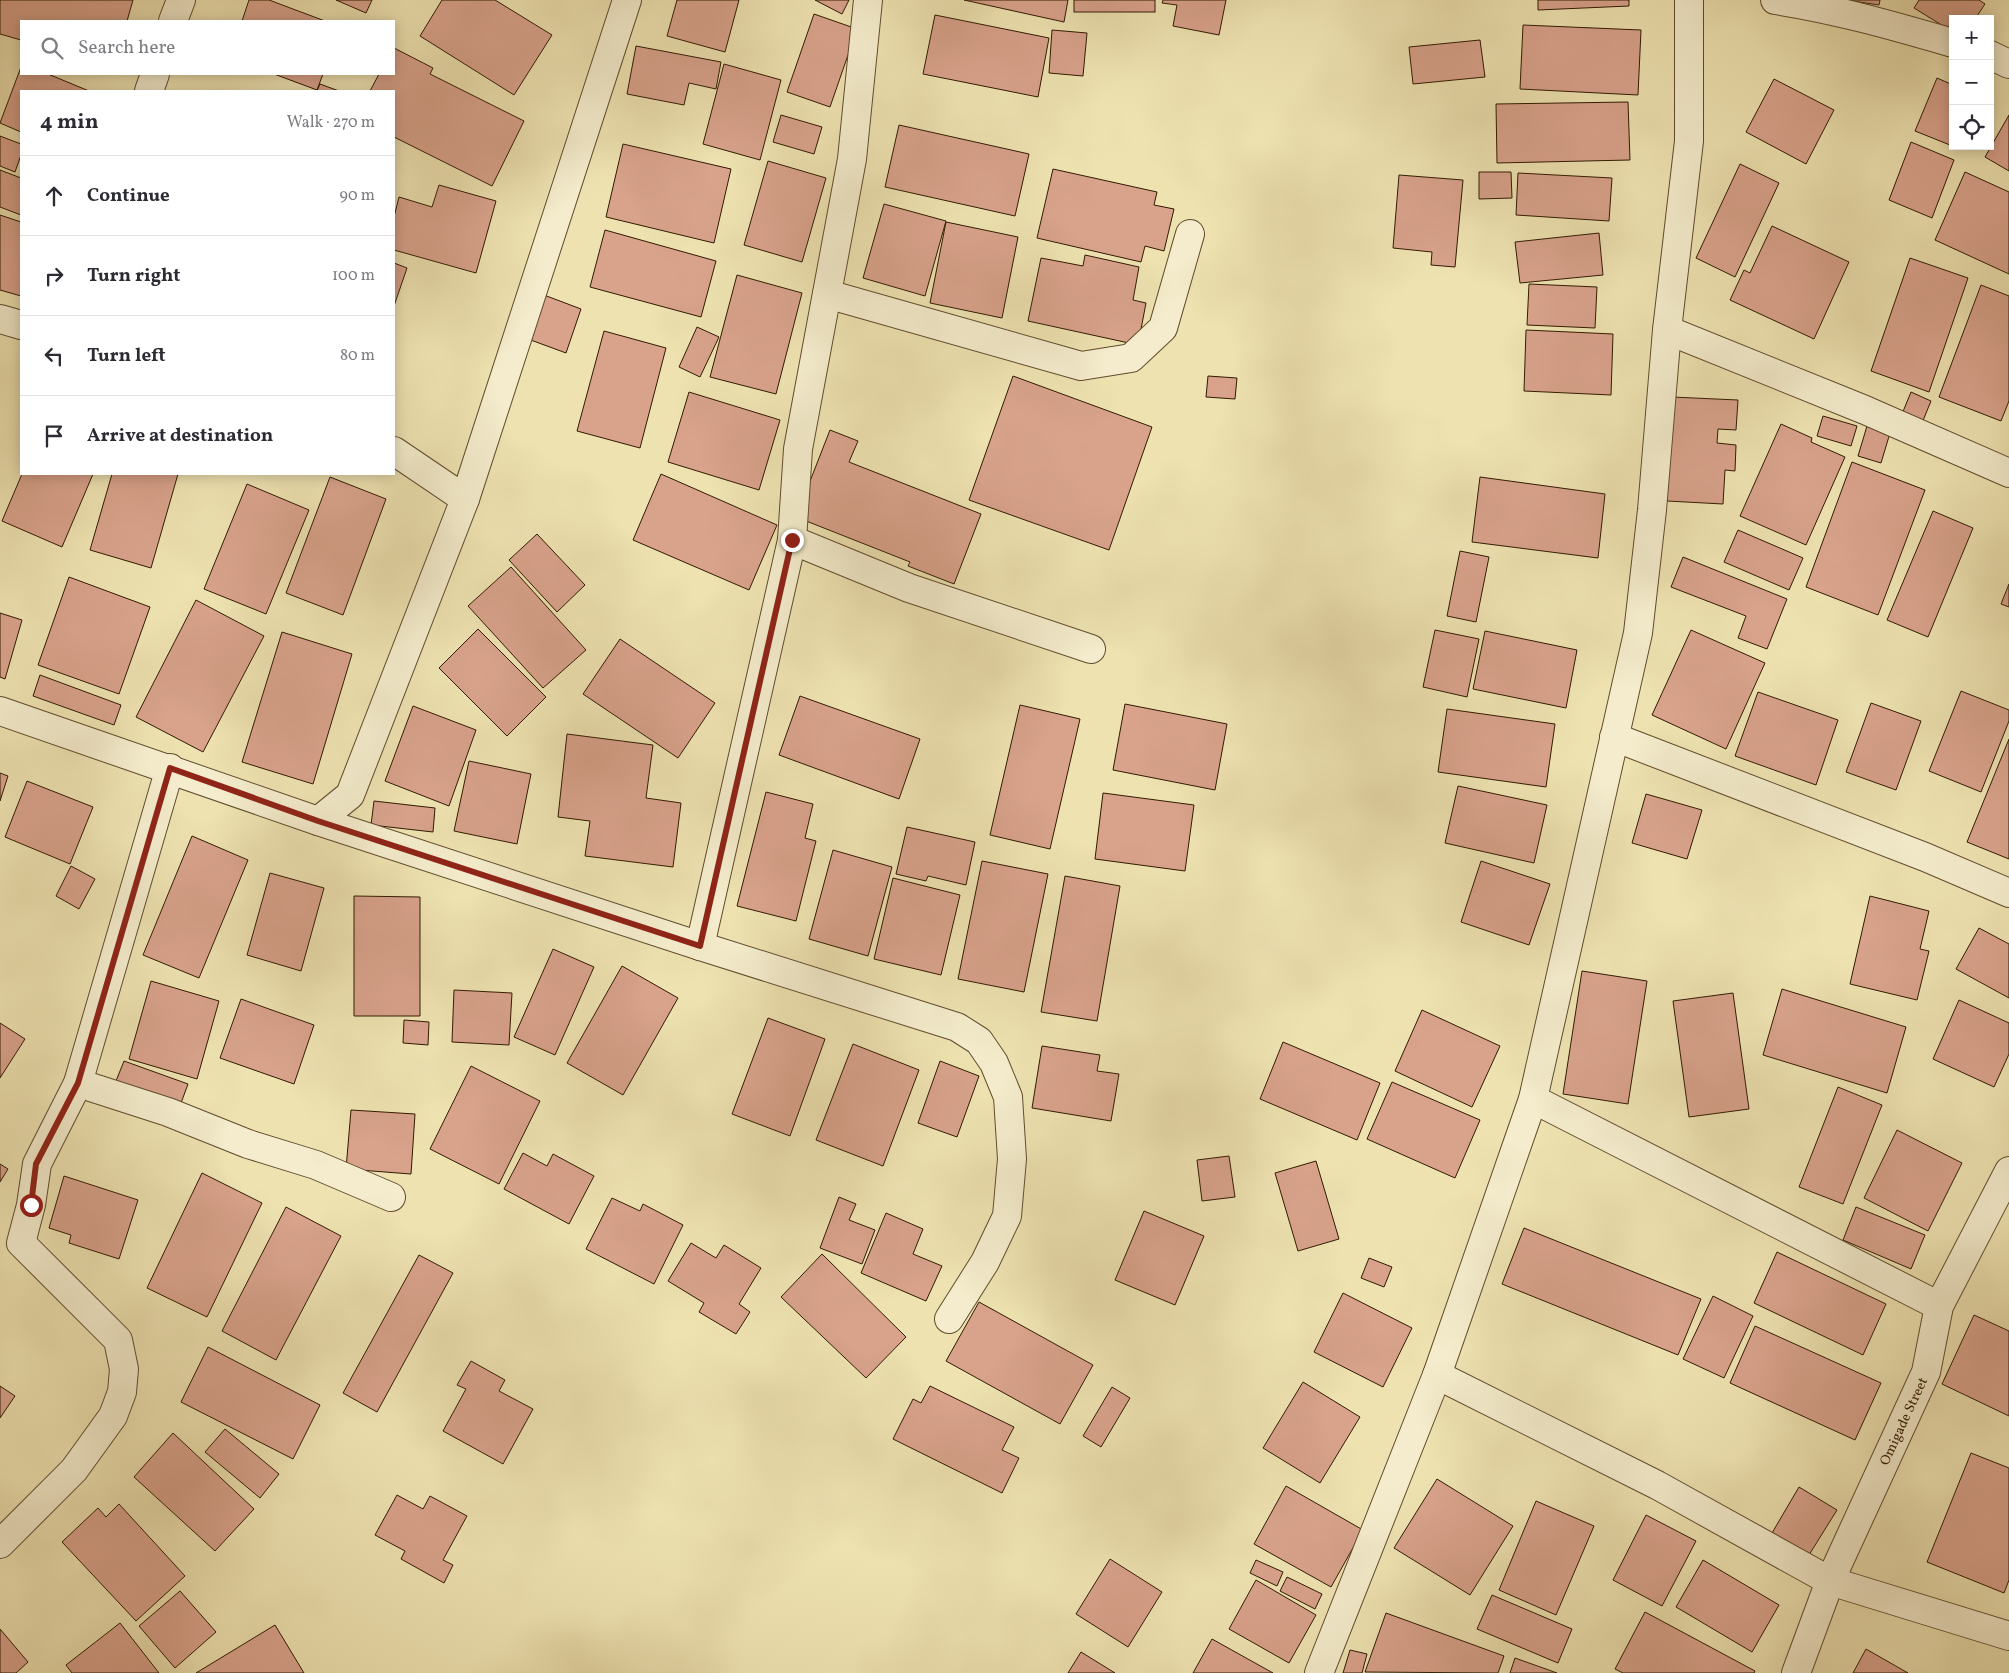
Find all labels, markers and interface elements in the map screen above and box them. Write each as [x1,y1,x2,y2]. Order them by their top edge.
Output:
map controls [1949,15,1994,150]
button: + [1949,15,1994,60]
search box [20,20,395,75]
icon: search [38,34,66,62]
text: Search here [78,35,175,61]
button: − [1949,60,1994,105]
button: locate [1949,105,1994,150]
text: 4 min [40,108,99,137]
text: Walk · 270 m [287,112,375,134]
icon: ahead [40,182,68,210]
text: Continue [87,183,170,209]
text: 90 m [339,185,375,207]
icon: right [40,262,68,290]
text: Turn right [87,263,180,289]
text: 100 m [332,265,375,287]
icon: left [40,342,68,370]
text: Turn left [87,343,166,369]
text: 80 m [340,345,375,367]
icon: arrive [40,422,68,450]
text: Arrive at destination [87,423,273,449]
route end [781,529,804,552]
route start [20,1194,43,1217]
street label: Omigade Street [1876,1375,1933,1469]

